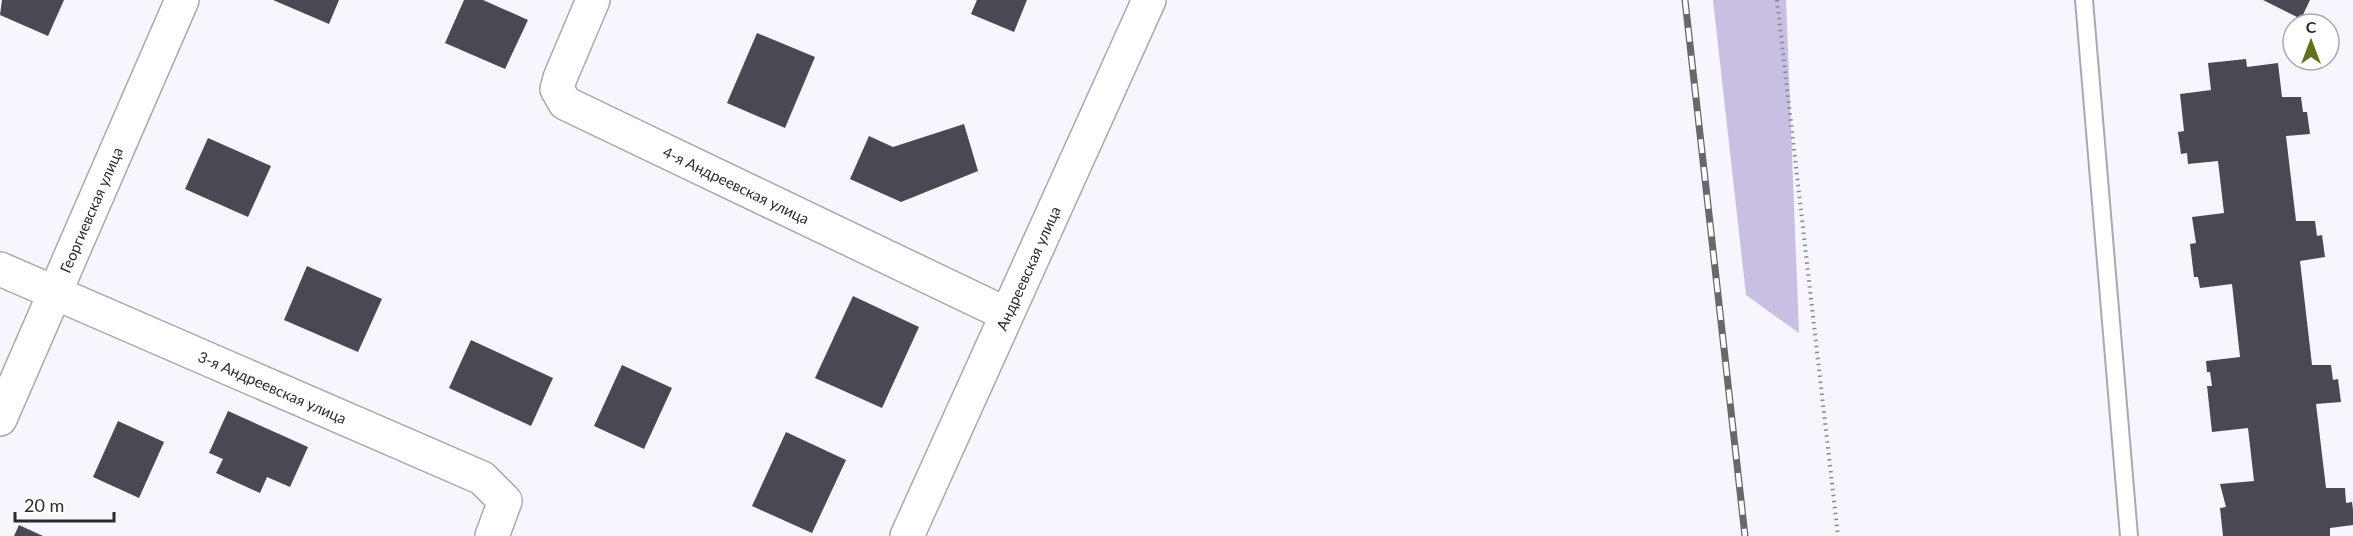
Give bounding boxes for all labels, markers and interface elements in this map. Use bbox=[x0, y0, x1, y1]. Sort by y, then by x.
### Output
north arrow bbox=[2281, 12, 2341, 72]
text: С bbox=[2306, 17, 2317, 36]
street label: 4-я Андреевская улица bbox=[660, 142, 812, 228]
street label: Георгиевская улица bbox=[56, 144, 126, 275]
street label: Андреевская улица bbox=[992, 203, 1064, 333]
street label: 3-я Андреевская улица bbox=[196, 347, 349, 427]
scale bar bbox=[15, 485, 114, 523]
text: 20 m bbox=[24, 494, 64, 516]

